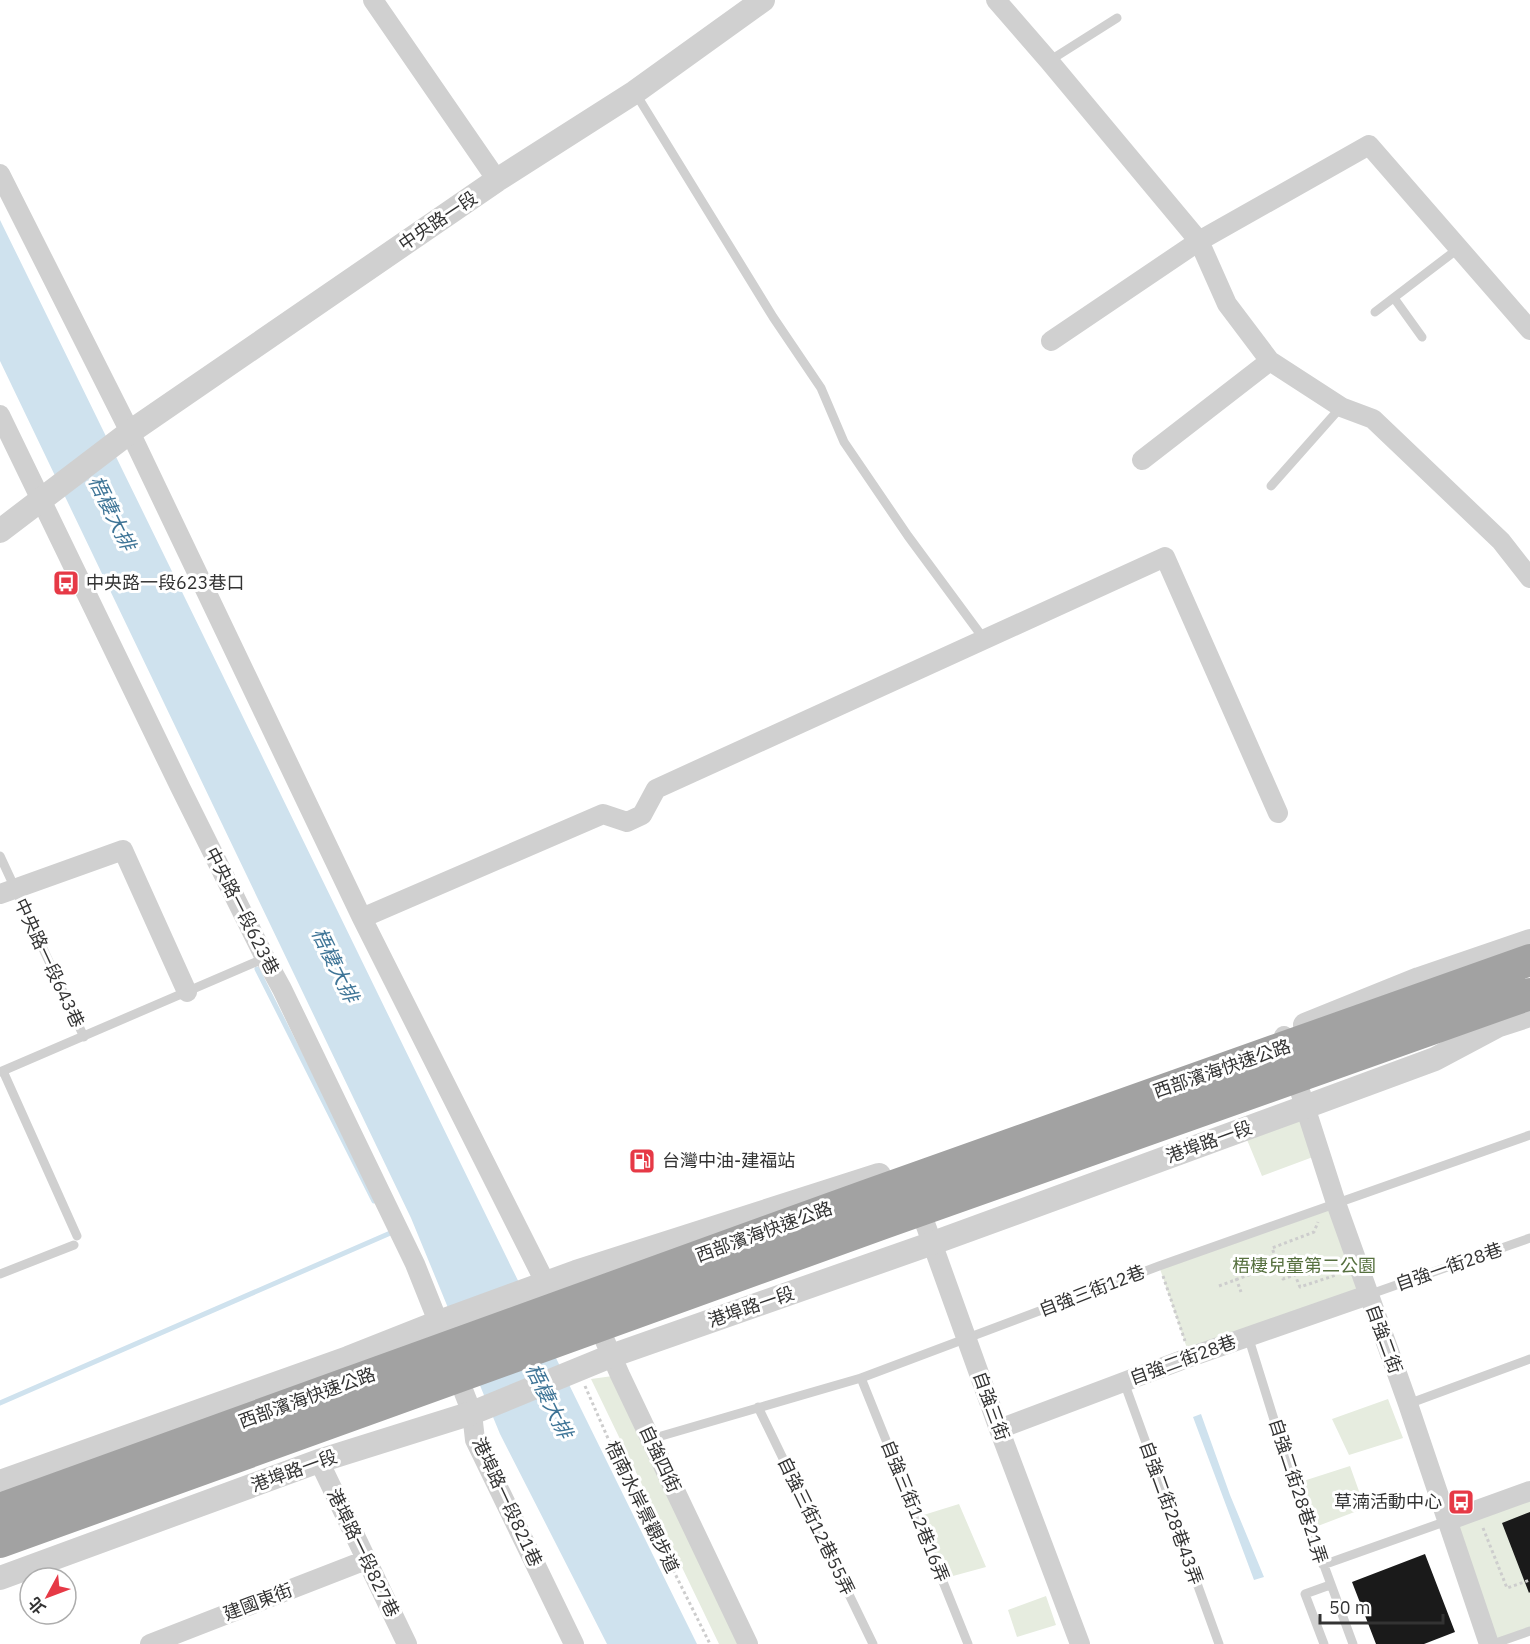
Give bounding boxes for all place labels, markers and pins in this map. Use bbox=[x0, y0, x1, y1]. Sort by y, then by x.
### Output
bus stop icon: 中央路一段623巷口 bbox=[51, 568, 81, 598]
place label: 中央路一段623巷口 bbox=[86, 571, 244, 594]
fuel station icon: 台灣中油-建福站 bbox=[627, 1146, 657, 1176]
place label: 台灣中油-建福站 bbox=[662, 1149, 795, 1172]
bus stop icon: 草湳活動中心 bbox=[1446, 1487, 1476, 1517]
place label: 草湳活動中心 bbox=[1334, 1490, 1442, 1513]

